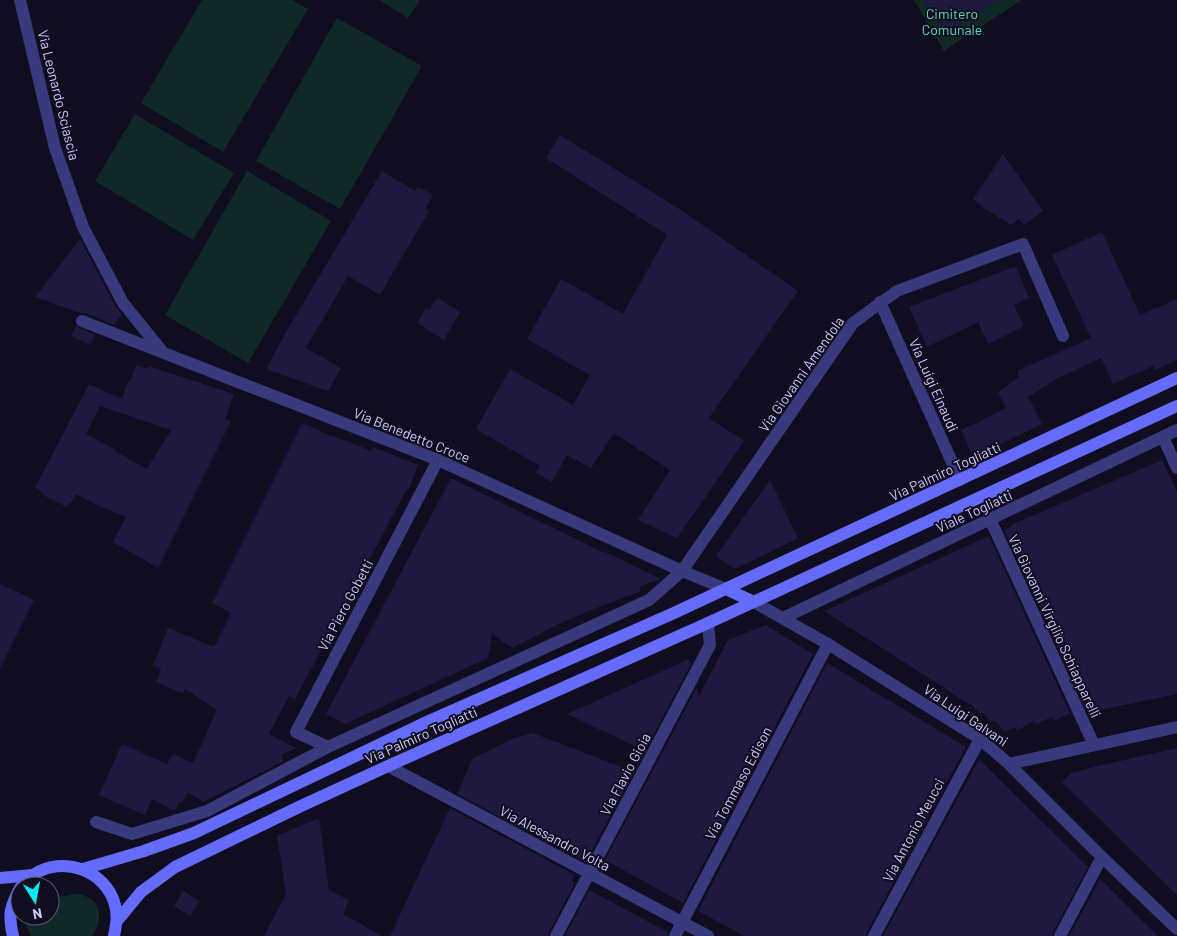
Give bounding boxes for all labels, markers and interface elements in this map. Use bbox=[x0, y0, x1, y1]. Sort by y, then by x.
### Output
park label: Cimitero Comunale bbox=[922, 5, 982, 38]
street label: Via Leonardo Sciascia bbox=[35, 28, 83, 162]
street label: Via Giovanni Amendola bbox=[755, 313, 847, 435]
street label: Via Luigi Einaudi bbox=[906, 336, 962, 434]
street label: Via Benedetto Croce bbox=[351, 404, 473, 466]
street label: Via Palmiro Togliatti bbox=[887, 438, 1003, 504]
street label: Viale Togliatti bbox=[933, 486, 1015, 536]
street label: Via Giovanni Virgilio Schiapparelli bbox=[1005, 532, 1105, 720]
street label: Via Piero Gobetti bbox=[314, 556, 376, 654]
street label: Via Luigi Galvani bbox=[921, 680, 1011, 750]
street label: Via Palmiro Togliatti bbox=[362, 703, 480, 767]
street label: Via Tommaso Edison bbox=[701, 724, 775, 842]
street label: Via Flavio Gioia bbox=[596, 730, 654, 818]
street label: Via Antonio Meucci bbox=[879, 775, 947, 885]
street label: Via Alessandro Volta bbox=[497, 802, 613, 874]
north arrow bbox=[10, 876, 60, 926]
text: N bbox=[31, 905, 44, 923]

